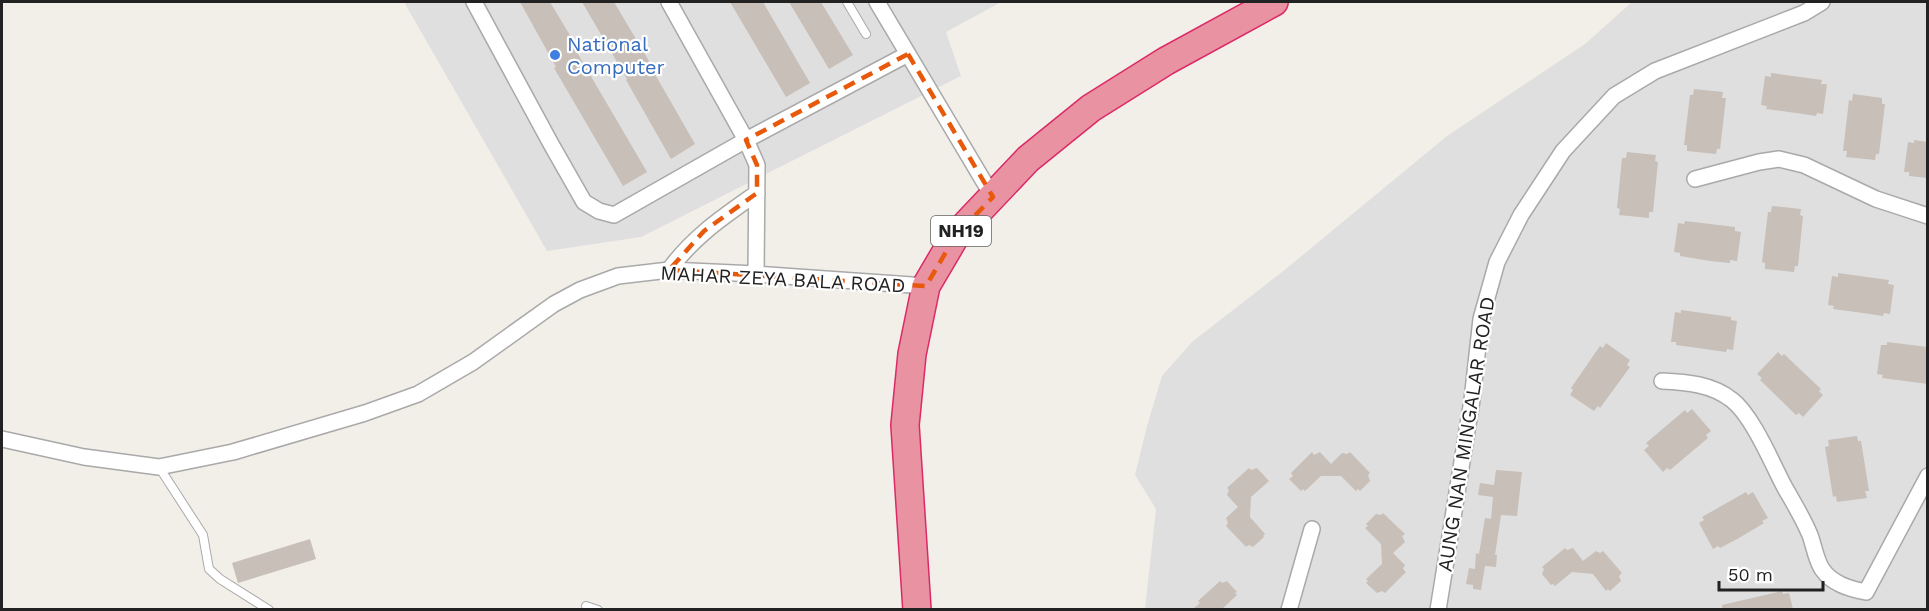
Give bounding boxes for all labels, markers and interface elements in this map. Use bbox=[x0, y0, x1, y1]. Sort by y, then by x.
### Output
place label: National Computer bbox=[567, 32, 665, 79]
marker: National Computer bbox=[548, 48, 562, 62]
road number: NH19 bbox=[931, 216, 991, 246]
street label: MAHAR ZEYA BALA ROAD bbox=[660, 261, 906, 297]
street label: AUNG NAN MINGALAR ROAD bbox=[1432, 295, 1500, 573]
scale bar bbox=[1719, 554, 1822, 592]
text: 50 m bbox=[1728, 564, 1773, 585]

